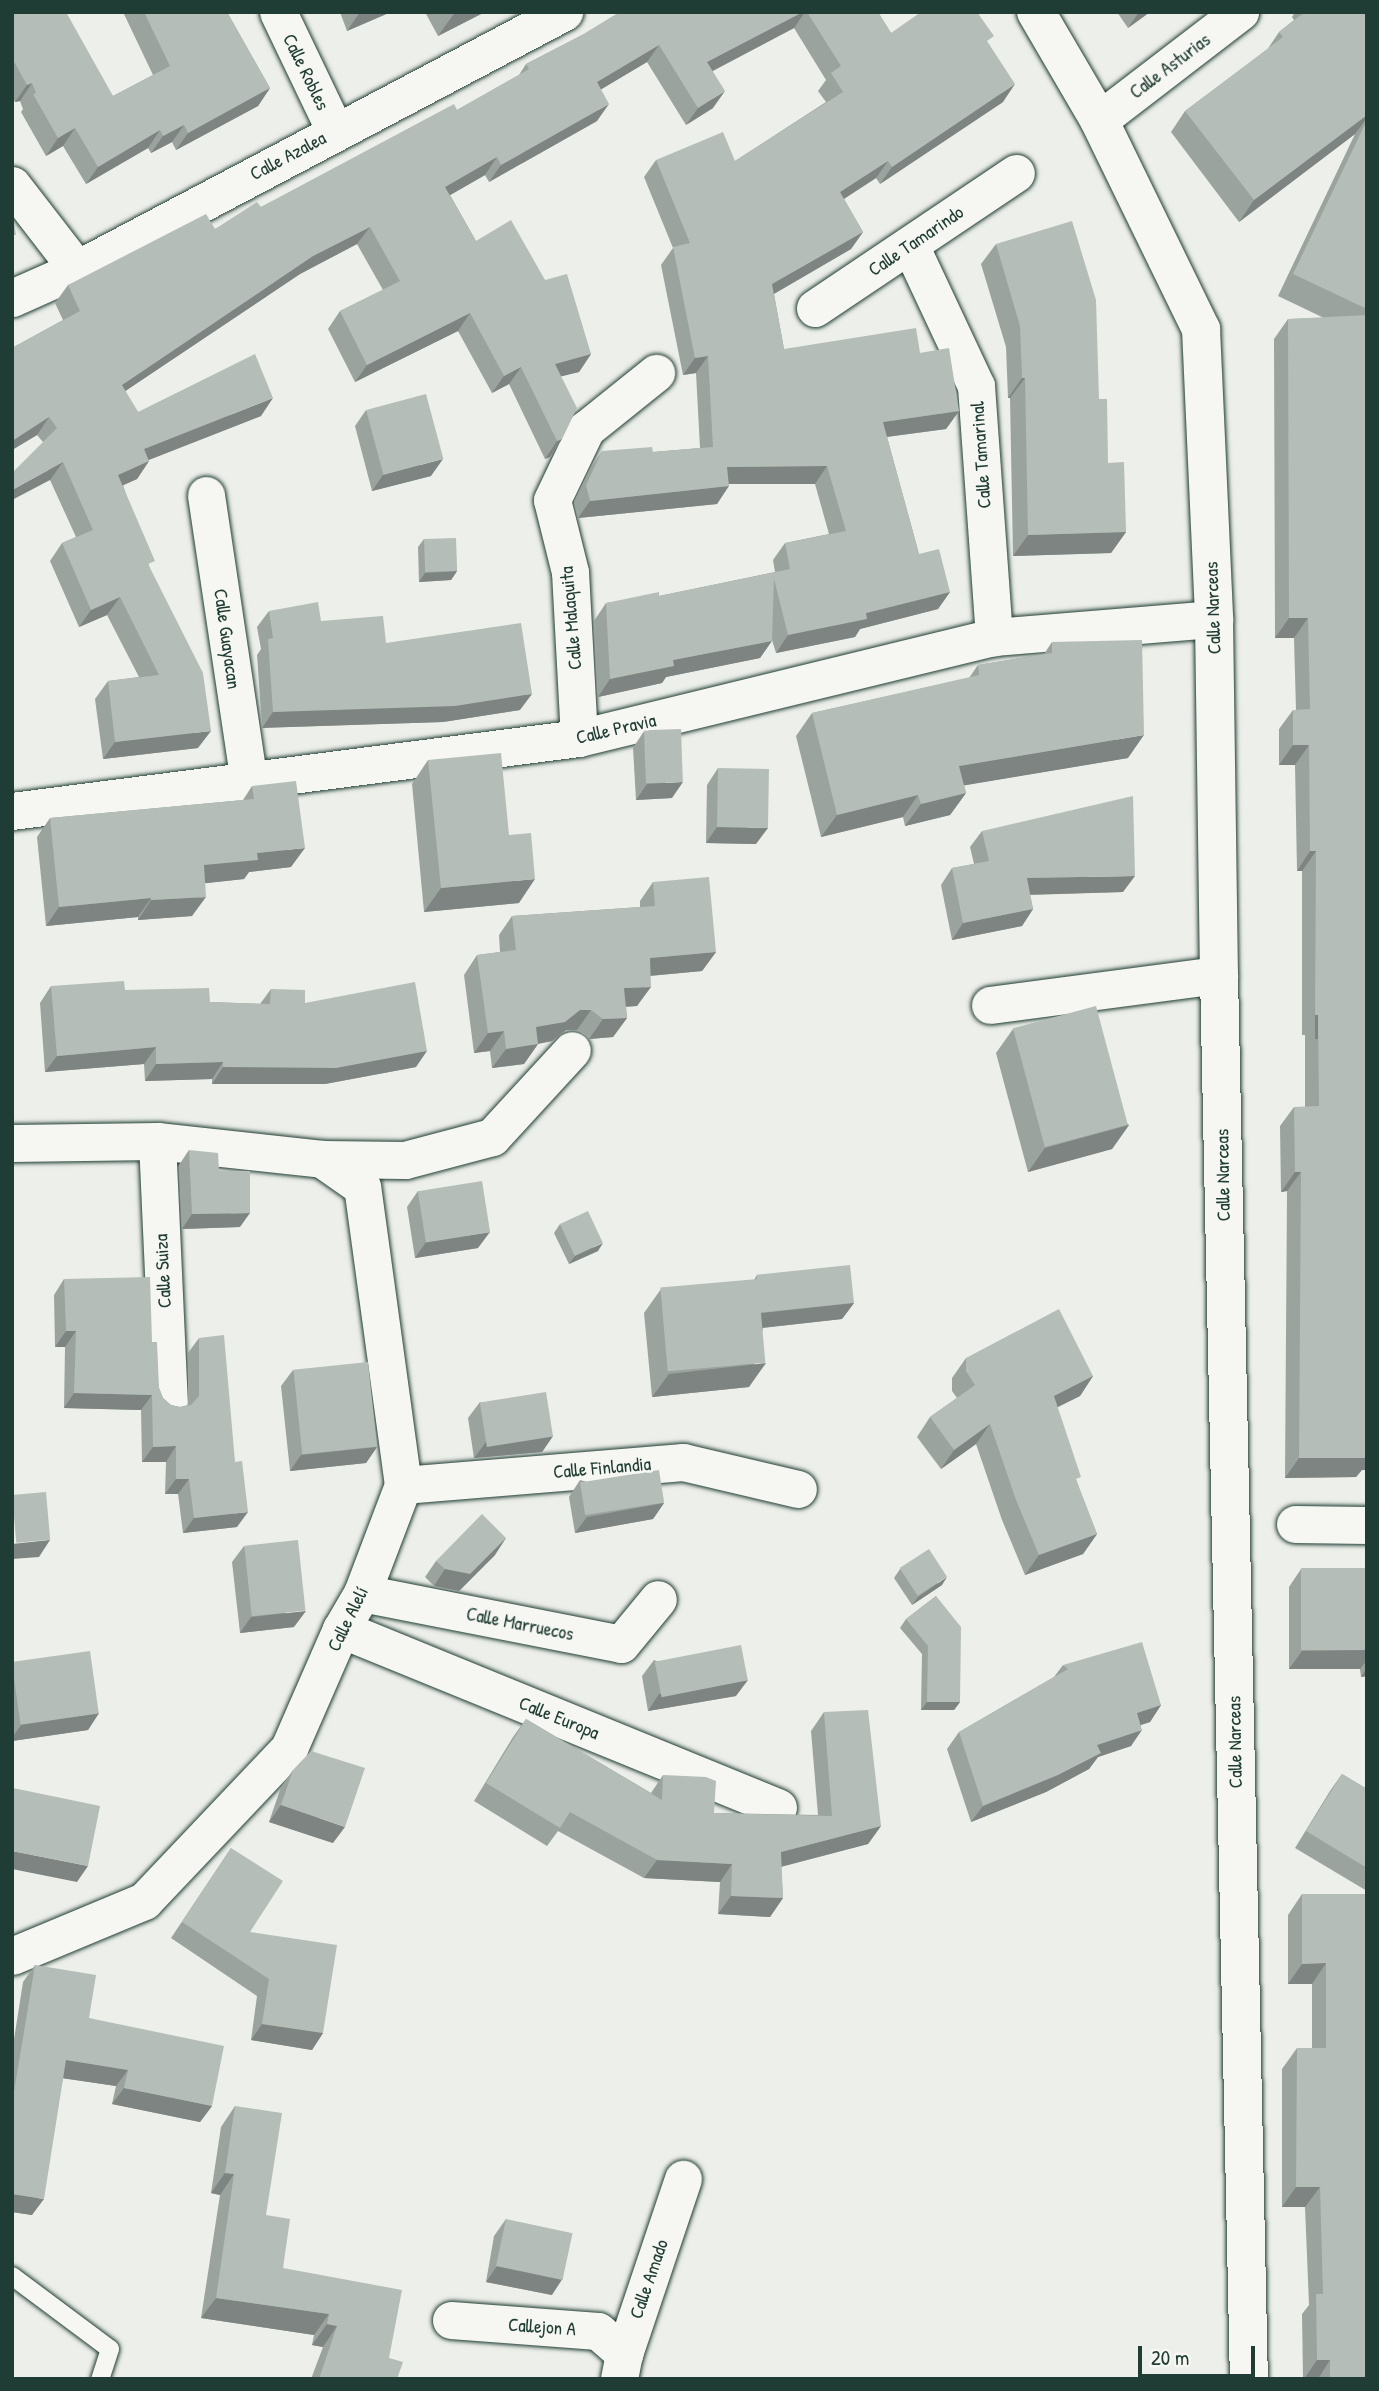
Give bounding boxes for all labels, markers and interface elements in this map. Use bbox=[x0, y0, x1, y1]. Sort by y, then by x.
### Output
street label: Calle Asturias bbox=[1125, 28, 1215, 104]
street label: Calle Robles bbox=[278, 30, 334, 114]
street label: Calle Azalea bbox=[246, 126, 330, 186]
street label: Calle Tamarindo bbox=[864, 201, 968, 281]
street label: Calle Tamarinal bbox=[966, 401, 996, 509]
street label: Calle Narceas bbox=[1200, 561, 1226, 655]
street label: Calle Malaquita bbox=[555, 565, 587, 671]
street label: Calle Guayacan bbox=[209, 587, 245, 691]
street label: Calle Pravia bbox=[574, 709, 658, 749]
street label: Calle Narceas bbox=[1211, 1129, 1235, 1221]
street label: Calle Suiza bbox=[150, 1233, 176, 1309]
street label: Calle Finlandia bbox=[552, 1452, 652, 1484]
street label: Calle Alelí bbox=[323, 1583, 373, 1655]
street label: Calle Marruecos bbox=[464, 1602, 576, 1646]
street label: Calle Europa bbox=[516, 1692, 602, 1744]
street label: Calle Narceas bbox=[1223, 1696, 1247, 1788]
street label: Calle Amado bbox=[625, 2236, 673, 2322]
street label: Callejon A bbox=[507, 2313, 577, 2341]
scale bar bbox=[1141, 2332, 1258, 2376]
text: 20 m bbox=[1151, 2343, 1189, 2372]

